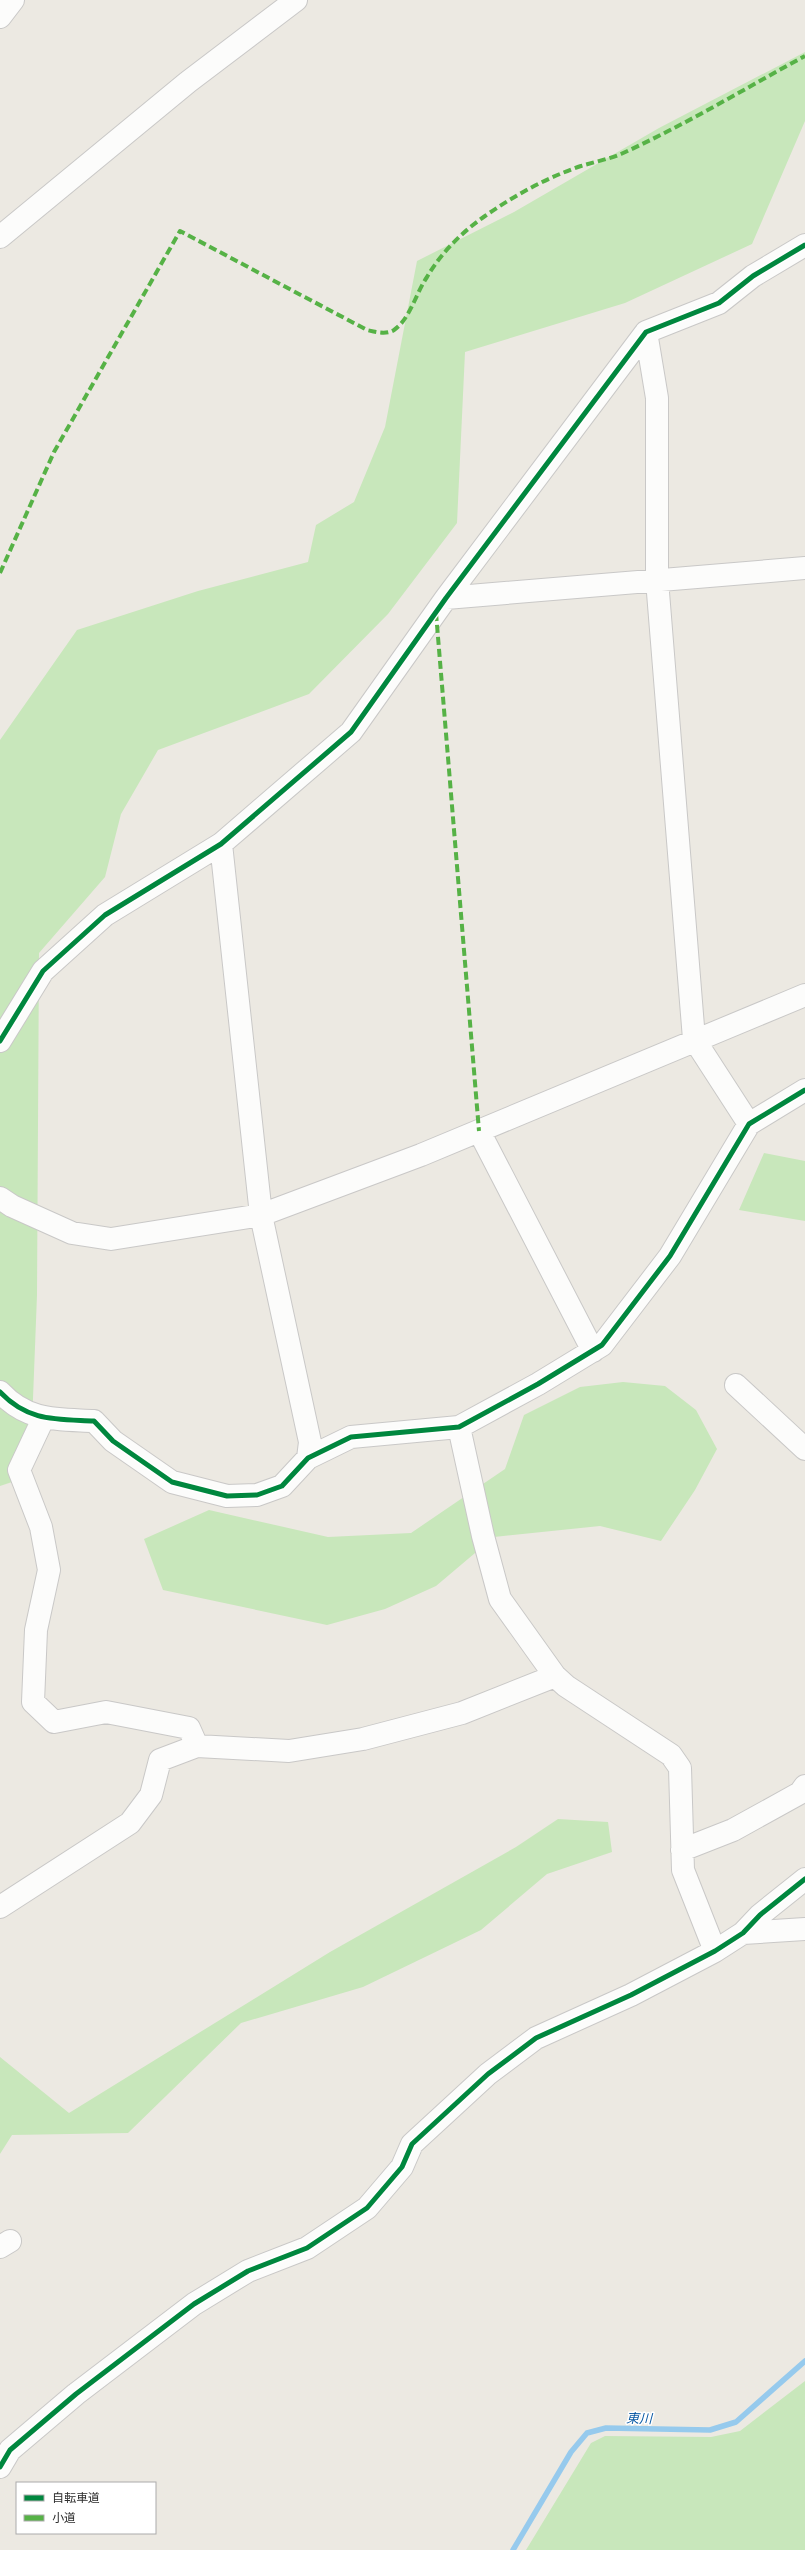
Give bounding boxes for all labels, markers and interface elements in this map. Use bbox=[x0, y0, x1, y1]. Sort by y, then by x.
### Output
water label: 東川 bbox=[626, 2410, 654, 2427]
legend bbox=[16, 2482, 156, 2534]
text: 自転車道 bbox=[52, 2490, 100, 2505]
text: 小道 bbox=[52, 2510, 76, 2525]

